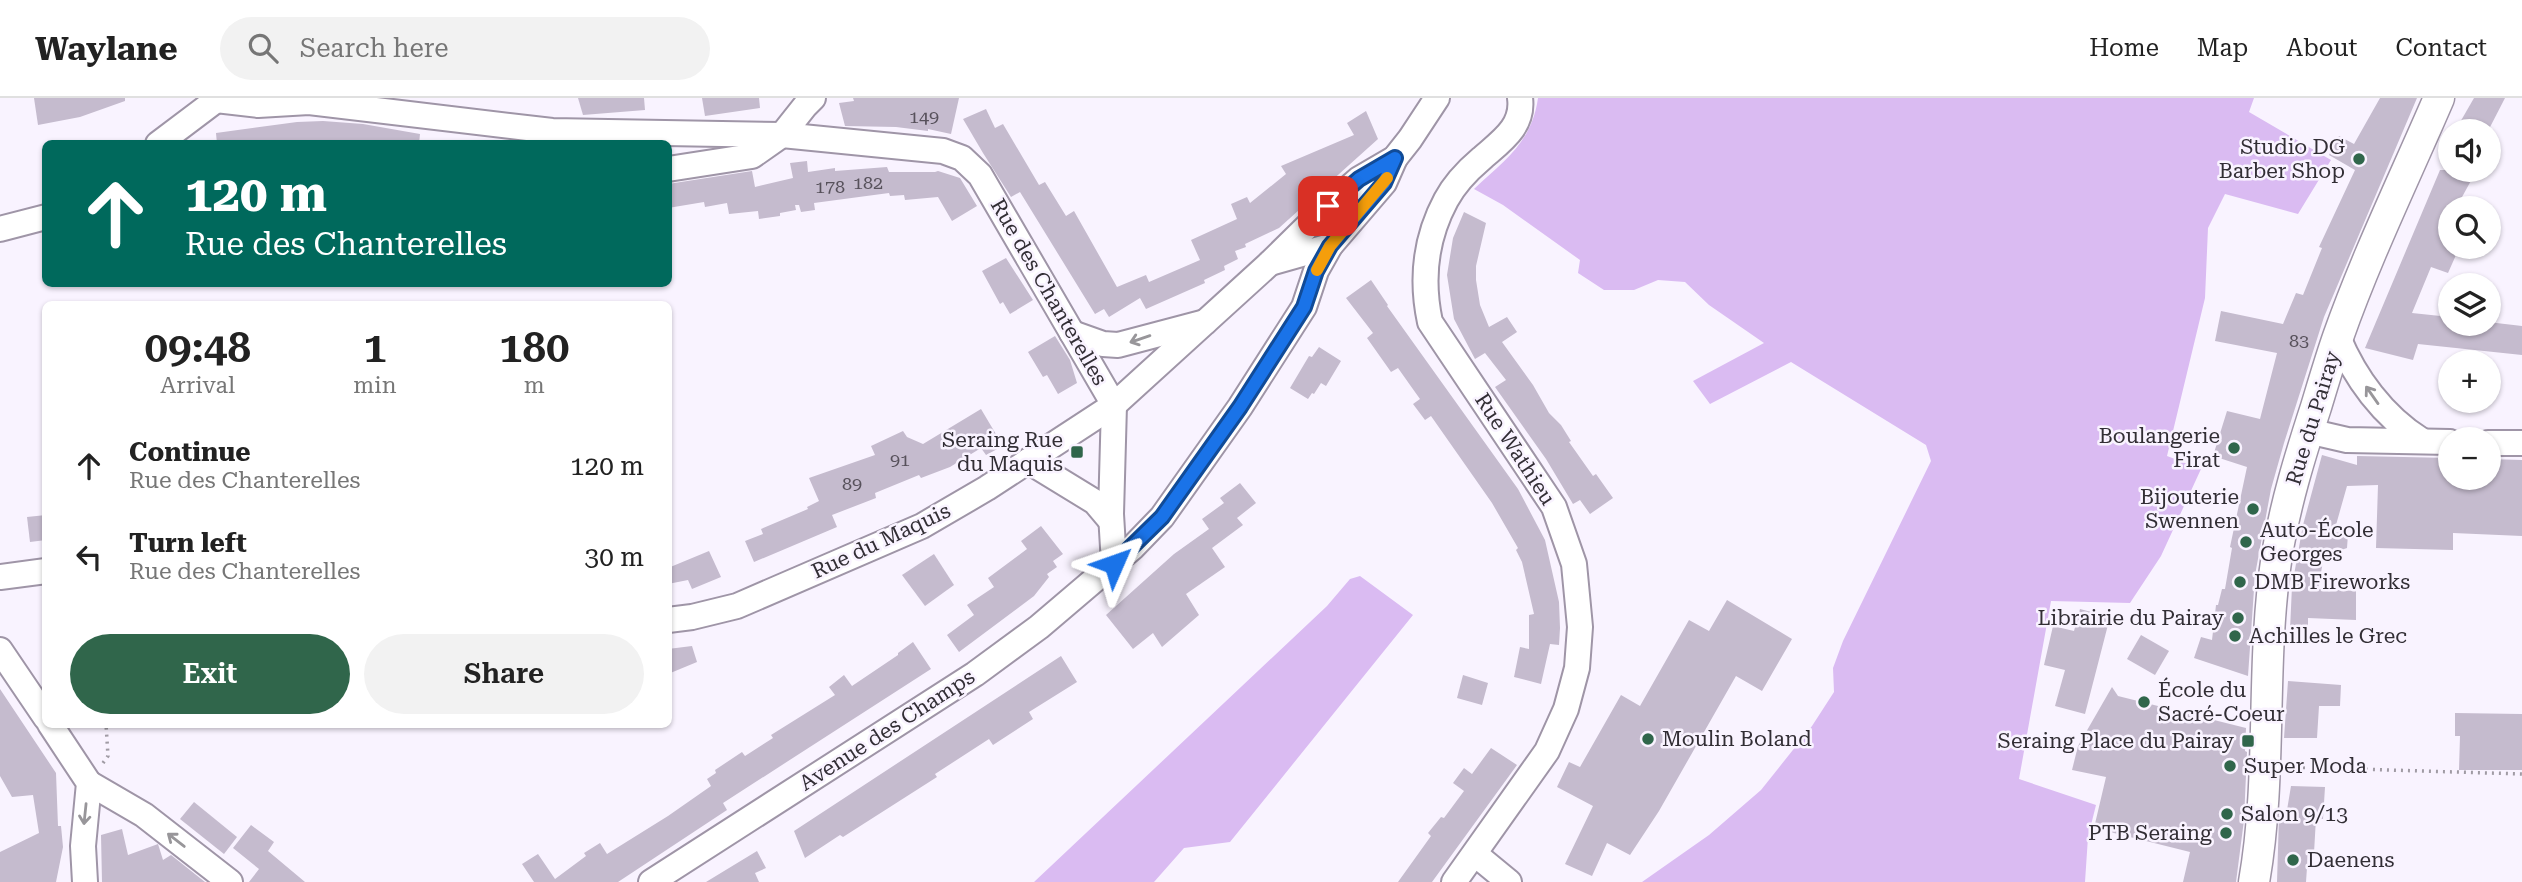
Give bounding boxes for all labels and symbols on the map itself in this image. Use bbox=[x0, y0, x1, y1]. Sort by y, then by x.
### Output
house number: 149 bbox=[909, 106, 939, 127]
place label: Studio DG Barber Shop bbox=[2219, 135, 2345, 183]
marker: Studio DG Barber Shop bbox=[2351, 151, 2367, 167]
house number: 182 bbox=[853, 172, 883, 193]
house number: 178 bbox=[815, 176, 845, 197]
pin bbox=[1298, 176, 1358, 236]
street label: Rue des Chanterelles bbox=[986, 194, 1112, 390]
house number: 83 bbox=[2289, 330, 2309, 351]
one-way arrow bbox=[1129, 333, 1151, 346]
street label: Rue du Pairay bbox=[2281, 348, 2345, 488]
one-way arrow bbox=[2365, 386, 2379, 405]
street label: Rue Wathieu bbox=[1470, 389, 1560, 509]
place label: Boulangerie Firat bbox=[2099, 424, 2220, 472]
place label: Seraing Rue du Maquis bbox=[942, 428, 1063, 476]
marker: Boulangerie Firat bbox=[2226, 440, 2242, 456]
marker: Seraing Rue du Maquis bbox=[1069, 444, 1085, 460]
house number: 91 bbox=[890, 449, 910, 470]
house number: 89 bbox=[842, 473, 862, 494]
place label: Bijouterie Swennen bbox=[2140, 485, 2239, 533]
street label: Rue du Maquis bbox=[808, 498, 954, 584]
marker: Bijouterie Swennen bbox=[2245, 501, 2261, 517]
place label: Auto-École Georges bbox=[2260, 517, 2374, 566]
position arrow bbox=[1077, 527, 1151, 601]
marker: Auto-École Georges bbox=[2238, 534, 2254, 550]
place label: DMB Fireworks bbox=[2254, 570, 2410, 594]
marker: DMB Fireworks bbox=[2232, 574, 2248, 590]
place label: Librairie du Pairay bbox=[2037, 606, 2225, 630]
marker: Librairie du Pairay bbox=[2230, 610, 2246, 626]
place label: Achilles le Grec bbox=[2249, 624, 2407, 648]
marker: Achilles le Grec bbox=[2227, 628, 2243, 644]
street label: Avenue des Champs bbox=[795, 664, 979, 796]
place label: École du Sacré-Coeur bbox=[2158, 677, 2285, 726]
marker: École du Sacré-Coeur bbox=[2136, 694, 2152, 710]
place label: Moulin Boland bbox=[1662, 727, 1812, 751]
place label: Seraing Place du Pairay bbox=[1998, 729, 2235, 753]
marker: Moulin Boland bbox=[1640, 731, 1656, 747]
marker: Seraing Place du Pairay bbox=[2240, 733, 2256, 749]
place label: Super Moda bbox=[2244, 754, 2368, 778]
marker: Super Moda bbox=[2222, 758, 2238, 774]
one-way arrow bbox=[78, 802, 91, 825]
place label: Salon 9/13 bbox=[2241, 802, 2348, 826]
marker: Salon 9/13 bbox=[2219, 806, 2235, 822]
place label: PTB Seraing bbox=[2088, 821, 2212, 845]
marker: PTB Seraing bbox=[2218, 825, 2234, 841]
one-way arrow bbox=[168, 833, 186, 848]
place label: Daenens bbox=[2307, 848, 2395, 872]
marker: Daenens bbox=[2285, 852, 2301, 868]

